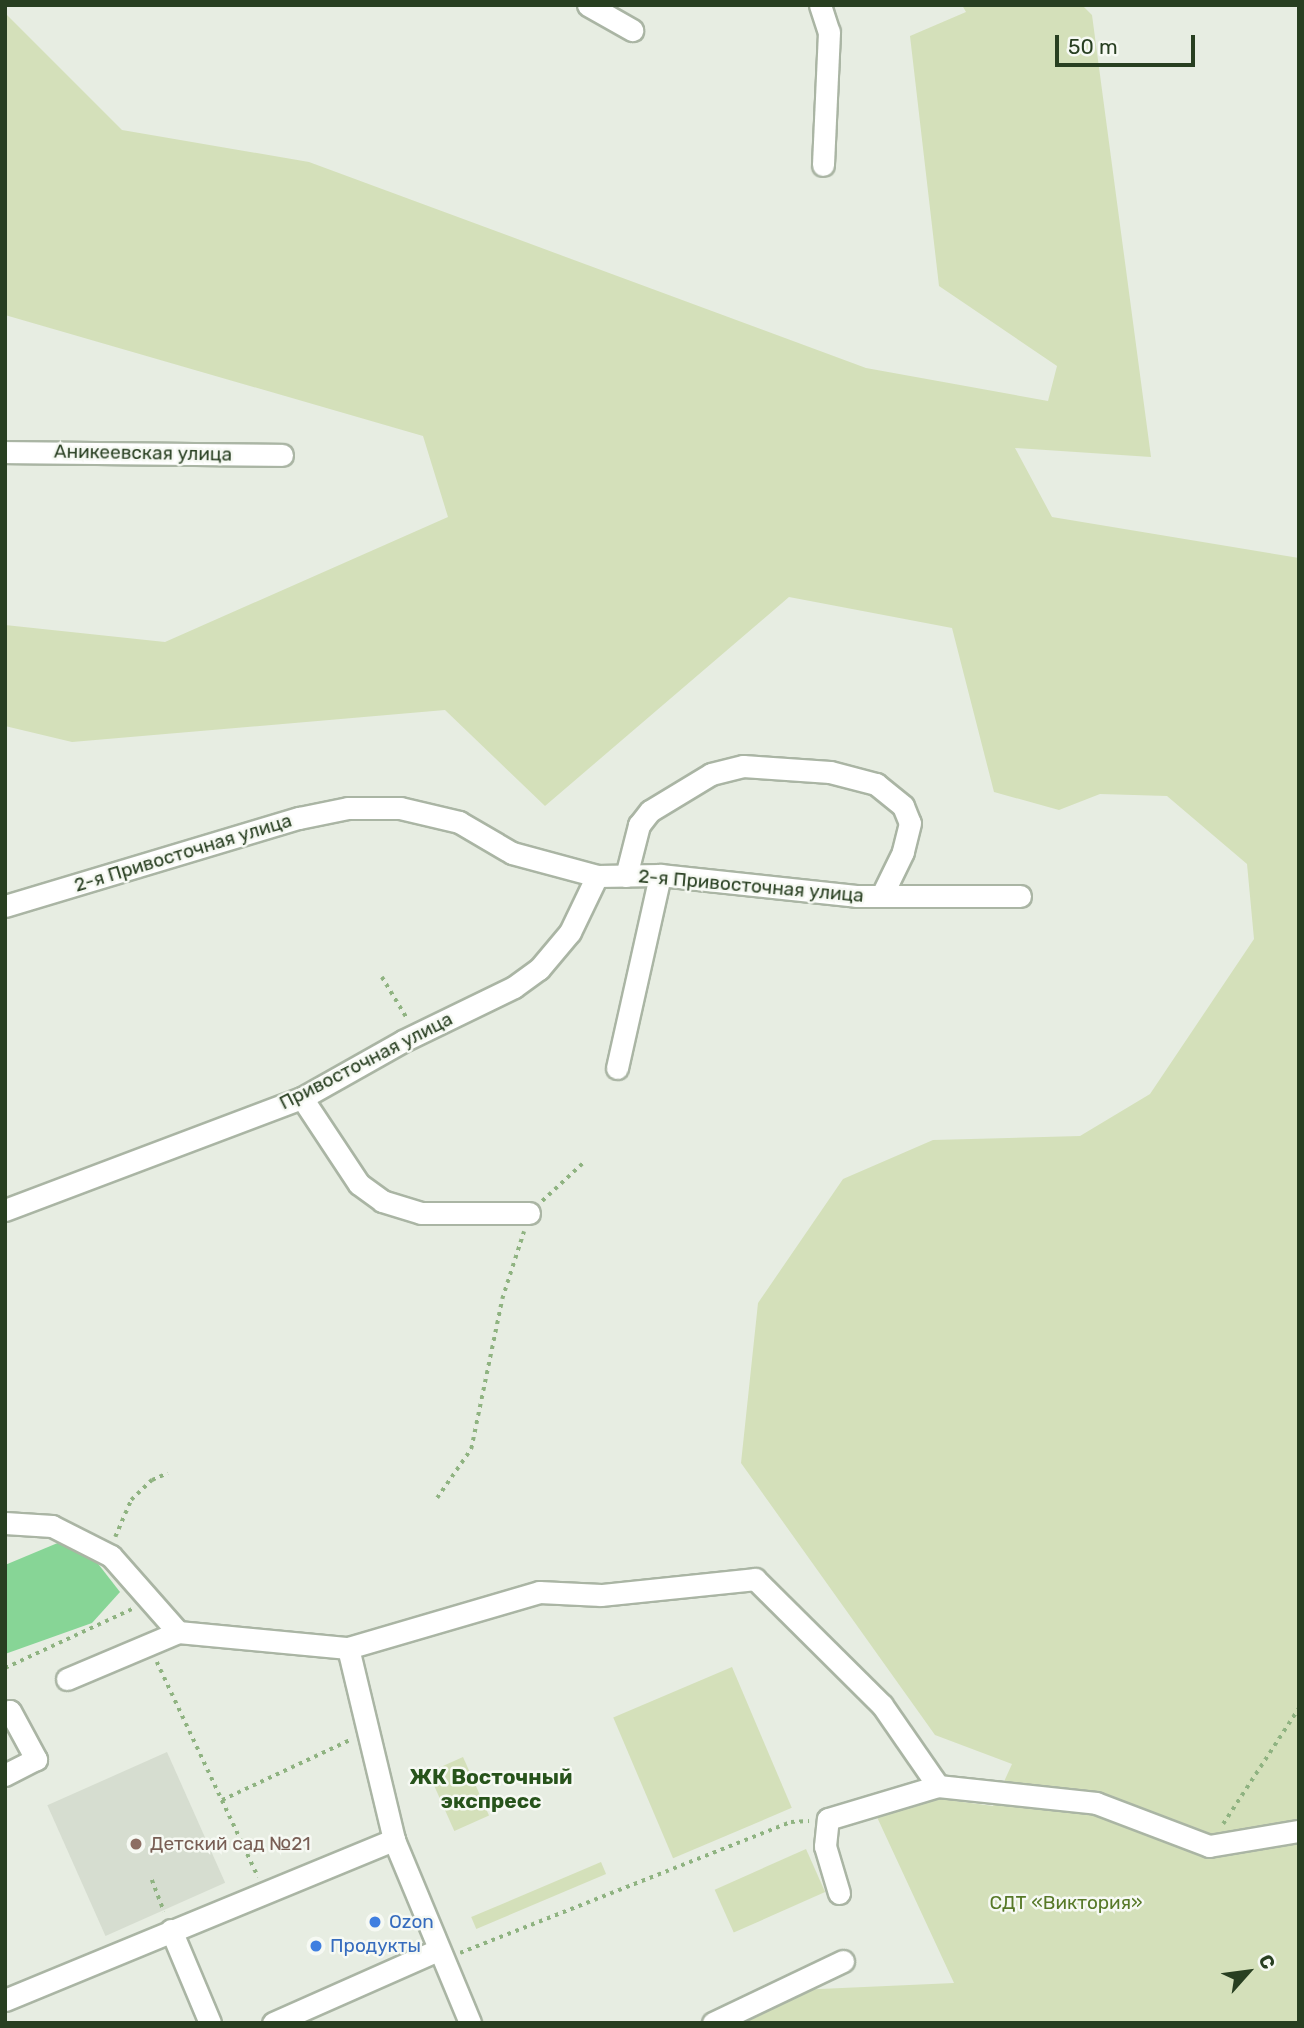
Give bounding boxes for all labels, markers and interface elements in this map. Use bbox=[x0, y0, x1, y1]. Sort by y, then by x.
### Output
scale bar bbox=[1059, 21, 1199, 65]
text: 50 m bbox=[1068, 34, 1118, 59]
street label: Аникеевская улица bbox=[54, 440, 232, 466]
street label: 2-я Привосточная улица bbox=[71, 809, 295, 897]
street label: 2-я Привосточная улица bbox=[637, 865, 865, 907]
street label: Привосточная улица bbox=[276, 1007, 456, 1115]
district label: ЖК Восточный экспресс bbox=[410, 1764, 572, 1814]
place label: Детский сад №21 bbox=[150, 1833, 311, 1855]
marker: Детский сад №21 bbox=[128, 1836, 144, 1852]
park label: СДТ «Виктория» bbox=[989, 1892, 1143, 1914]
place label: Ozon bbox=[389, 1911, 434, 1933]
marker: Ozon bbox=[367, 1914, 383, 1930]
place label: Продукты bbox=[330, 1935, 421, 1957]
north arrow bbox=[1213, 1937, 1283, 2007]
marker: Продукты bbox=[308, 1938, 324, 1954]
text: С bbox=[1254, 1951, 1280, 1973]

